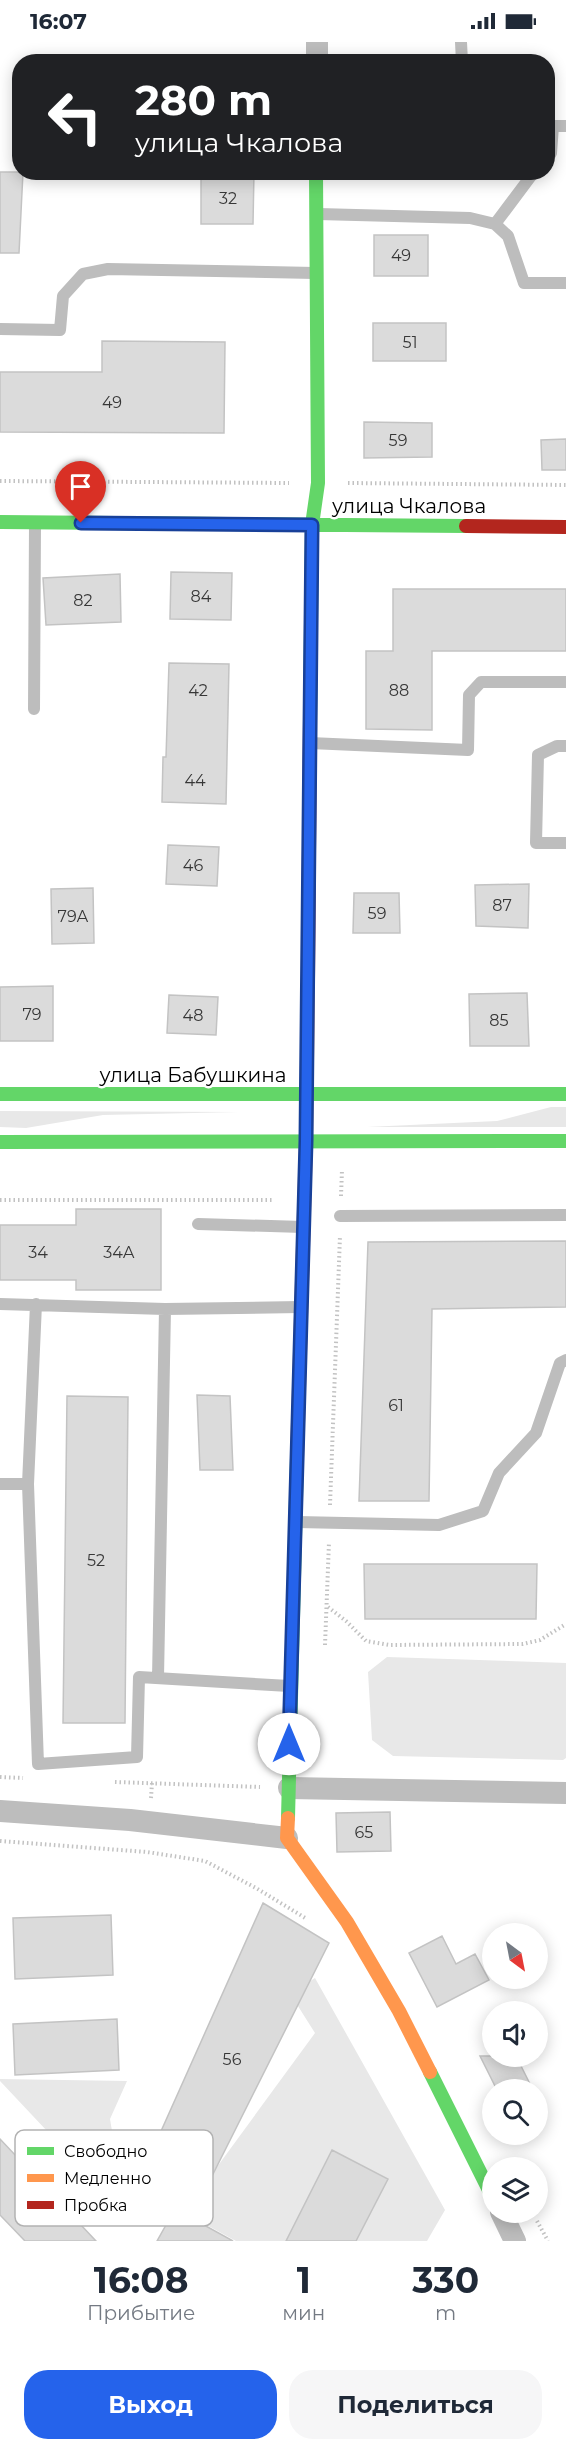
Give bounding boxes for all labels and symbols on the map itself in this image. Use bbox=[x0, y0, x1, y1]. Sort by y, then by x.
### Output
house number: 32 bbox=[219, 189, 237, 208]
house number: 49 bbox=[391, 246, 411, 265]
house number: 51 bbox=[403, 333, 417, 352]
house number: 49 bbox=[102, 393, 122, 412]
house number: 59 bbox=[389, 431, 407, 450]
pin bbox=[55, 461, 106, 523]
street label: улица Чкалова bbox=[331, 494, 486, 518]
house number: 84 bbox=[191, 587, 212, 606]
house number: 82 bbox=[73, 591, 93, 610]
house number: 42 bbox=[188, 681, 208, 700]
house number: 88 bbox=[389, 681, 409, 700]
house number: 44 bbox=[184, 771, 206, 790]
house number: 46 bbox=[183, 856, 203, 875]
house number: 87 bbox=[492, 896, 512, 915]
house number: 59 bbox=[368, 904, 386, 923]
house number: 79А bbox=[58, 907, 89, 926]
house number: 79 bbox=[22, 1005, 42, 1024]
house number: 48 bbox=[183, 1006, 203, 1025]
house number: 85 bbox=[489, 1011, 509, 1030]
street label: улица Бабушкина bbox=[99, 1063, 287, 1087]
house number: 34 bbox=[28, 1243, 48, 1262]
house number: 34А bbox=[103, 1243, 135, 1262]
house number: 61 bbox=[388, 1396, 404, 1415]
house number: 52 bbox=[87, 1551, 105, 1570]
position arrow bbox=[257, 1712, 321, 1776]
house number: 65 bbox=[355, 1823, 373, 1842]
north arrow bbox=[482, 1923, 548, 1989]
house number: 56 bbox=[223, 2050, 242, 2069]
legend bbox=[15, 2130, 213, 2226]
text: Свободно bbox=[64, 2142, 147, 2161]
text: Медленно bbox=[64, 2169, 151, 2188]
text: Пробка bbox=[64, 2196, 127, 2215]

